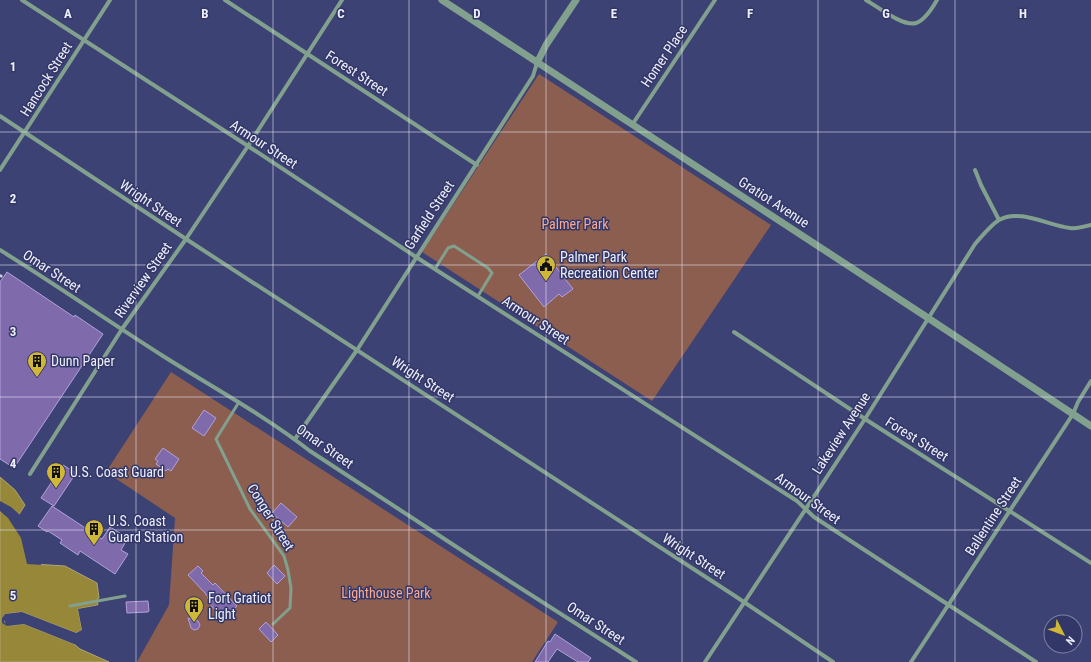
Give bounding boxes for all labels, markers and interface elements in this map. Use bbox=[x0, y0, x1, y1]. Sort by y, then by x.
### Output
text: A bbox=[64, 6, 72, 21]
text: B bbox=[201, 6, 209, 21]
text: C bbox=[337, 6, 345, 21]
text: D bbox=[473, 6, 481, 21]
text: E bbox=[611, 6, 618, 21]
text: F bbox=[747, 6, 753, 21]
text: G bbox=[882, 6, 890, 21]
text: H bbox=[1019, 6, 1027, 21]
street label: Homer Place bbox=[638, 22, 691, 90]
street label: Hancock Street bbox=[17, 39, 75, 119]
street label: Forest Street bbox=[323, 47, 391, 99]
text: 1 bbox=[10, 59, 16, 74]
street label: Armour Street bbox=[227, 116, 301, 172]
street label: Gratiot Avenue bbox=[736, 173, 813, 231]
street label: Wright Street bbox=[117, 176, 185, 230]
street label: Garfield Street bbox=[401, 178, 457, 252]
text: 2 bbox=[10, 191, 17, 206]
park label: Palmer Park bbox=[541, 216, 609, 232]
street label: Riverview Street bbox=[111, 239, 175, 321]
street label: Omar Street bbox=[20, 246, 84, 296]
place label: Palmer Park Recreation Center bbox=[560, 249, 659, 281]
public building icon: Palmer Park Recreation Center bbox=[535, 254, 557, 282]
street label: Armour Street bbox=[499, 292, 573, 348]
text: 3 bbox=[10, 324, 16, 339]
building icon: Dunn Paper bbox=[26, 350, 48, 378]
place label: Dunn Paper bbox=[51, 353, 115, 369]
street label: Wright Street bbox=[389, 353, 457, 405]
street label: Lakeview Avenue bbox=[809, 389, 874, 477]
street label: Forest Street bbox=[883, 413, 951, 465]
street label: Omar Street bbox=[293, 421, 357, 471]
text: 4 bbox=[10, 456, 17, 471]
building icon: U.S. Coast Guard bbox=[45, 461, 67, 489]
place label: U.S. Coast Guard bbox=[70, 464, 164, 480]
street label: Armour Street bbox=[772, 469, 844, 527]
street label: Ballentine Street bbox=[962, 474, 1024, 558]
street label: Conger Street bbox=[244, 481, 298, 553]
place label: U.S. Coast Guard Station bbox=[108, 513, 183, 545]
building icon: U.S. Coast Guard Station bbox=[83, 518, 105, 546]
street label: Wright Street bbox=[660, 530, 728, 582]
park label: Lighthouse Park bbox=[341, 585, 431, 601]
text: 5 bbox=[10, 588, 17, 603]
place label: Fort Gratiot Light bbox=[208, 590, 271, 622]
building icon: Fort Gratiot Light bbox=[183, 595, 205, 623]
street label: Omar Street bbox=[564, 598, 628, 648]
north arrow bbox=[1043, 614, 1083, 654]
text: N bbox=[1063, 633, 1077, 647]

